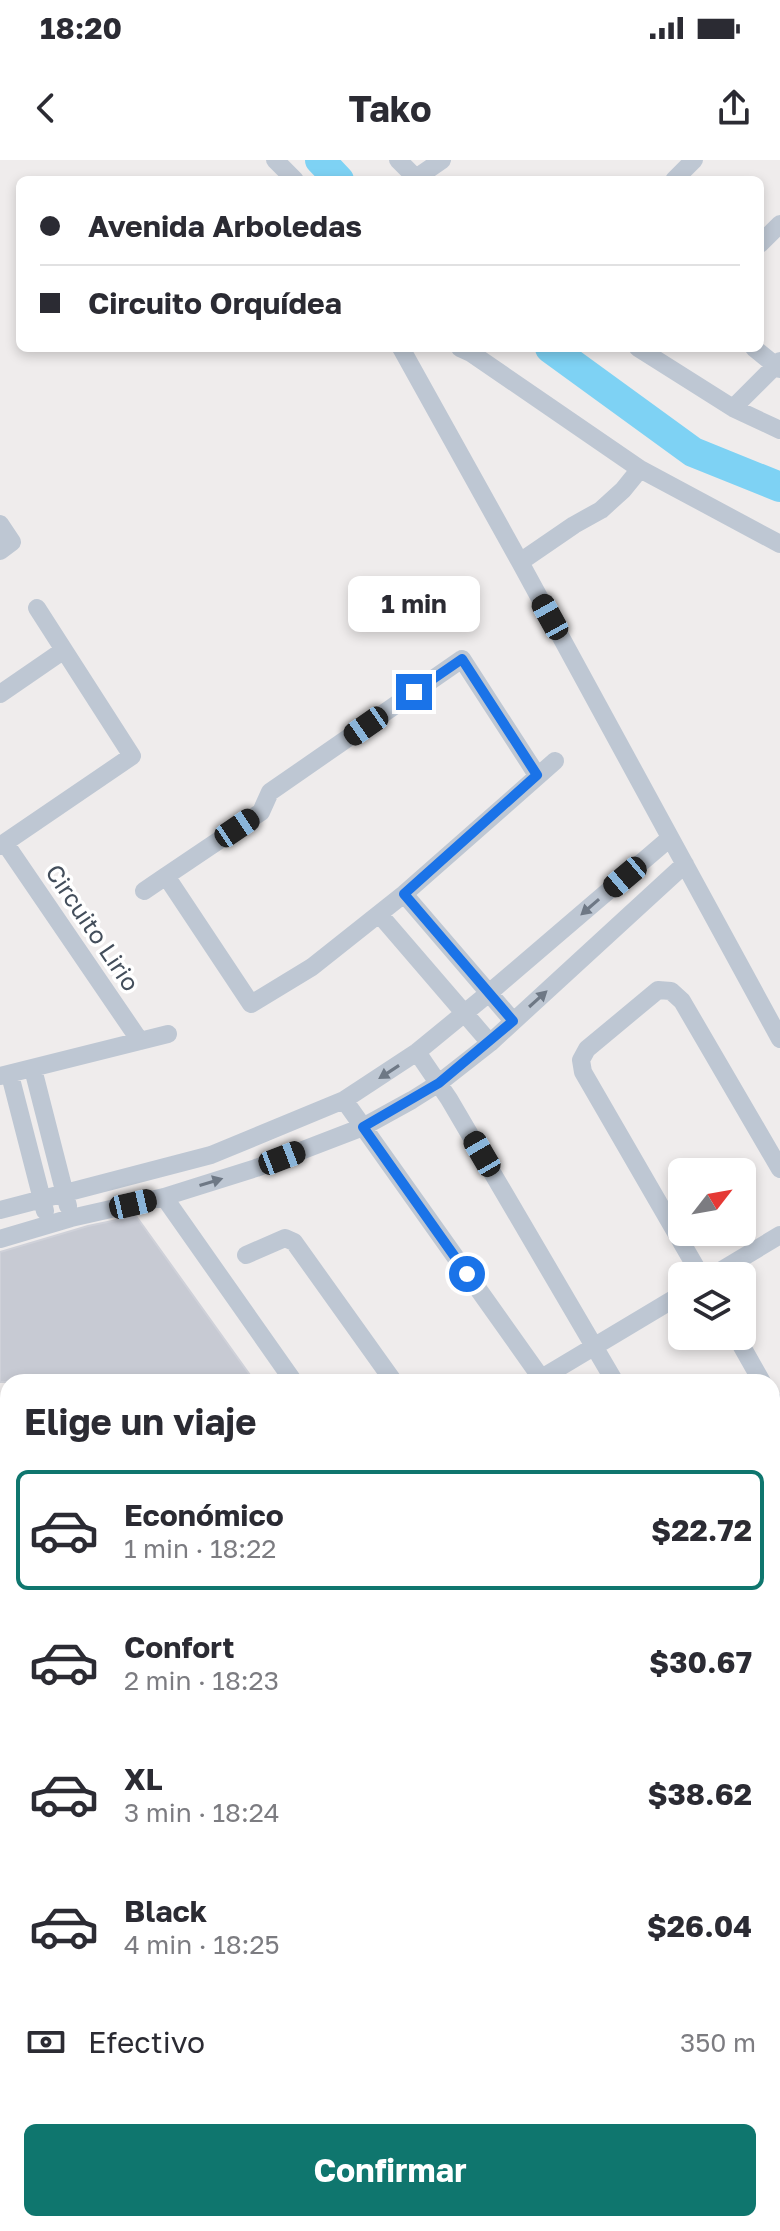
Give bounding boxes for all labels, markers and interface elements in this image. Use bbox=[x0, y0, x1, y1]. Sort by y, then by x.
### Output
text: 18:20 bbox=[40, 10, 122, 46]
icon: back bbox=[24, 86, 68, 130]
icon: share bbox=[712, 86, 756, 130]
text: Tako bbox=[348, 87, 432, 130]
text: Avenida Arboledas bbox=[88, 208, 362, 244]
text: Circuito Orquídea bbox=[88, 285, 342, 321]
callout: 1 min bbox=[348, 576, 480, 632]
text: 1 min bbox=[381, 588, 447, 619]
car bbox=[528, 590, 572, 644]
route end bbox=[396, 674, 432, 710]
car bbox=[339, 702, 393, 750]
car bbox=[210, 805, 264, 851]
car bbox=[599, 852, 651, 902]
street label: Circuito Lirio bbox=[40, 858, 146, 996]
one-way arrow bbox=[580, 898, 600, 915]
one-way arrow bbox=[528, 990, 547, 1008]
one-way arrow bbox=[378, 1064, 400, 1079]
car bbox=[460, 1127, 504, 1181]
car bbox=[255, 1138, 309, 1178]
north arrow bbox=[668, 1158, 756, 1246]
map controls bbox=[668, 1158, 756, 1350]
one-way arrow bbox=[199, 1176, 223, 1188]
car bbox=[107, 1187, 159, 1221]
route start bbox=[449, 1256, 485, 1292]
button: layers bbox=[668, 1262, 756, 1350]
text: Elige un viaje bbox=[24, 1400, 256, 1443]
icon: car bbox=[28, 1494, 100, 1566]
text: Económico bbox=[124, 1497, 284, 1533]
text: $22.72 bbox=[651, 1512, 752, 1548]
text: 1 min · 18:22 bbox=[124, 1533, 276, 1564]
icon: car bbox=[28, 1626, 100, 1698]
text: Confort bbox=[124, 1629, 235, 1665]
text: $30.67 bbox=[649, 1644, 752, 1680]
text: 2 min · 18:23 bbox=[124, 1665, 279, 1696]
icon: car bbox=[28, 1758, 100, 1830]
text: XL bbox=[124, 1761, 163, 1797]
text: $38.62 bbox=[647, 1776, 752, 1812]
text: 3 min · 18:24 bbox=[124, 1797, 280, 1828]
icon: car bbox=[28, 1890, 100, 1962]
text: Black bbox=[124, 1893, 207, 1929]
text: $26.04 bbox=[647, 1908, 752, 1944]
text: 4 min · 18:25 bbox=[124, 1929, 280, 1960]
icon: cash bbox=[24, 2020, 68, 2064]
text: Efectivo bbox=[88, 2024, 205, 2060]
text: 350 m bbox=[680, 2027, 756, 2058]
button: Confirmar bbox=[24, 2124, 756, 2216]

